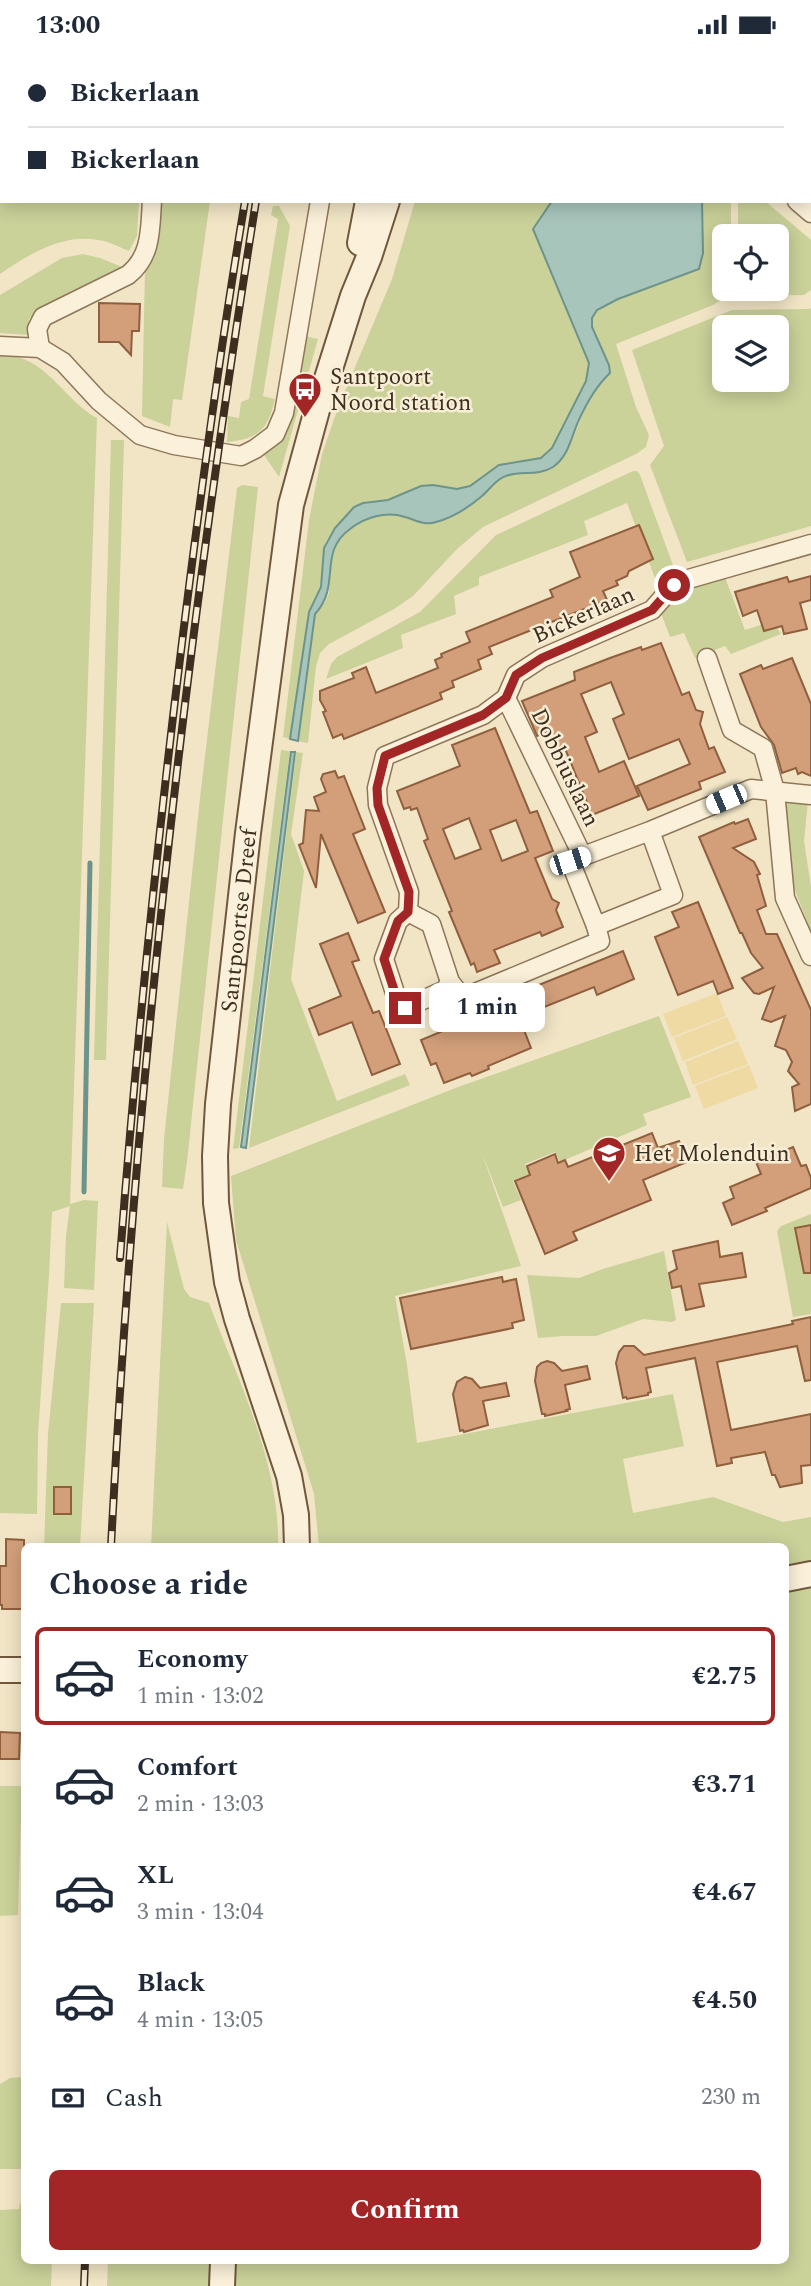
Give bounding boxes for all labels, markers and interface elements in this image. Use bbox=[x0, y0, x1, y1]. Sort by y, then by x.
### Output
text: 13:00 bbox=[35, 5, 100, 45]
text: Bickerlaan bbox=[70, 73, 200, 113]
text: Bickerlaan bbox=[70, 140, 200, 180]
map controls bbox=[712, 224, 789, 392]
button: locate bbox=[712, 224, 789, 301]
button: layers bbox=[712, 315, 789, 392]
place label: Santpoort Noord station bbox=[330, 360, 471, 421]
bus stop icon: Santpoort Noord station bbox=[286, 370, 324, 419]
route start bbox=[658, 569, 690, 601]
street label: Bickerlaan bbox=[527, 577, 640, 653]
street label: Dobbiuslaan bbox=[521, 702, 609, 833]
car bbox=[703, 781, 750, 817]
street label: Santpoortse Dreef bbox=[212, 824, 268, 1014]
car bbox=[547, 845, 594, 877]
callout: 1 min bbox=[430, 983, 545, 1033]
text: 1 min bbox=[456, 990, 518, 1025]
route end bbox=[389, 992, 421, 1024]
school or university icon: Het Molenduin bbox=[590, 1134, 628, 1183]
place label: Het Molenduin bbox=[634, 1137, 790, 1172]
text: Choose a ride bbox=[49, 1560, 248, 1609]
text: Economy bbox=[137, 1639, 247, 1679]
icon: car bbox=[53, 1645, 116, 1708]
text: €2.75 bbox=[692, 1656, 757, 1696]
text: 1 min · 13:02 bbox=[137, 1679, 264, 1714]
text: Comfort bbox=[137, 1747, 238, 1787]
icon: car bbox=[53, 1753, 116, 1816]
text: €3.71 bbox=[692, 1764, 757, 1804]
text: 2 min · 13:03 bbox=[137, 1787, 264, 1822]
text: XL bbox=[137, 1855, 174, 1895]
icon: car bbox=[53, 1861, 116, 1924]
text: €4.67 bbox=[692, 1872, 757, 1912]
text: 3 min · 13:04 bbox=[137, 1895, 264, 1930]
text: Black bbox=[137, 1963, 205, 2003]
icon: car bbox=[53, 1969, 116, 2032]
text: €4.50 bbox=[692, 1980, 757, 2020]
text: 4 min · 13:05 bbox=[137, 2003, 264, 2038]
text: Cash bbox=[105, 2078, 163, 2118]
icon: cash bbox=[49, 2079, 87, 2117]
text: 230 m bbox=[701, 2080, 761, 2115]
button: Confirm bbox=[49, 2170, 761, 2250]

